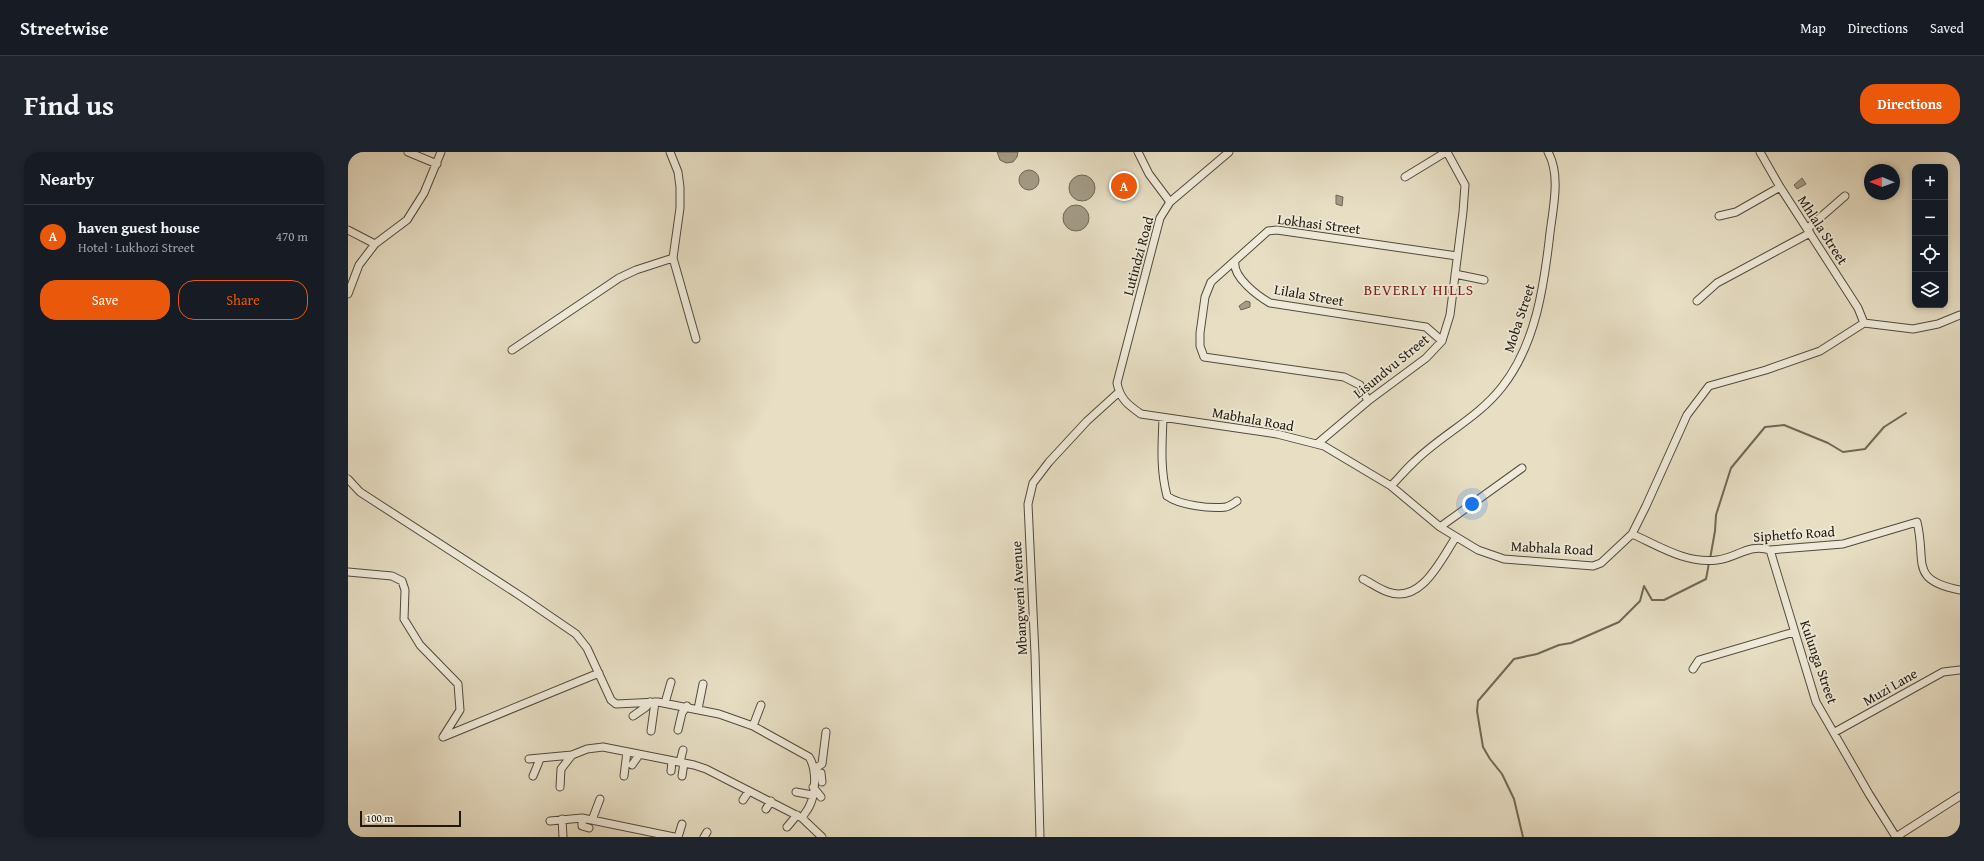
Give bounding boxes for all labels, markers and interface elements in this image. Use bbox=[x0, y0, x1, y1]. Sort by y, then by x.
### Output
text: Streetwise bbox=[20, 14, 109, 42]
text: Map bbox=[1800, 18, 1826, 38]
text: Directions bbox=[1848, 18, 1908, 38]
text: Saved bbox=[1930, 18, 1964, 38]
text: Find us bbox=[24, 84, 114, 125]
button: Directions bbox=[1860, 84, 1960, 124]
north arrow bbox=[1864, 164, 1900, 200]
map controls bbox=[1912, 164, 1948, 308]
button: + bbox=[1912, 164, 1948, 200]
text: Nearby bbox=[40, 166, 94, 191]
pin: A bbox=[1111, 171, 1137, 201]
street label: Mhlala Street bbox=[1793, 191, 1853, 269]
button: − bbox=[1912, 200, 1948, 236]
street label: Lokhasi Street bbox=[1276, 209, 1362, 239]
street label: Lutindzi Road bbox=[1118, 214, 1158, 298]
text: haven guest house bbox=[78, 217, 200, 238]
text: A bbox=[49, 227, 57, 246]
text: 470 m bbox=[276, 227, 308, 246]
button: locate bbox=[1912, 236, 1948, 272]
text: Hotel · Lukhozi Street bbox=[78, 238, 194, 257]
button: layers bbox=[1912, 272, 1948, 308]
street label: Lilala Street bbox=[1273, 279, 1345, 311]
district label: BEVERLY HILLS bbox=[1364, 279, 1474, 300]
button: Save bbox=[40, 280, 170, 320]
button: Share bbox=[178, 280, 308, 320]
street label: Moba Street bbox=[1499, 281, 1539, 355]
street label: Lisundvu Street bbox=[1349, 329, 1433, 403]
street label: Mabhala Road bbox=[1211, 402, 1296, 436]
your location bbox=[1462, 494, 1482, 514]
street label: Siphetfo Road bbox=[1753, 521, 1836, 547]
street label: Mabhala Road bbox=[1510, 536, 1594, 560]
street label: Mbangweni Avenue bbox=[1006, 540, 1032, 656]
street label: Kulunga Street bbox=[1795, 617, 1843, 707]
street label: Muzi Lane bbox=[1859, 663, 1921, 711]
scale bar bbox=[360, 809, 461, 828]
text: 100 m bbox=[366, 810, 393, 826]

